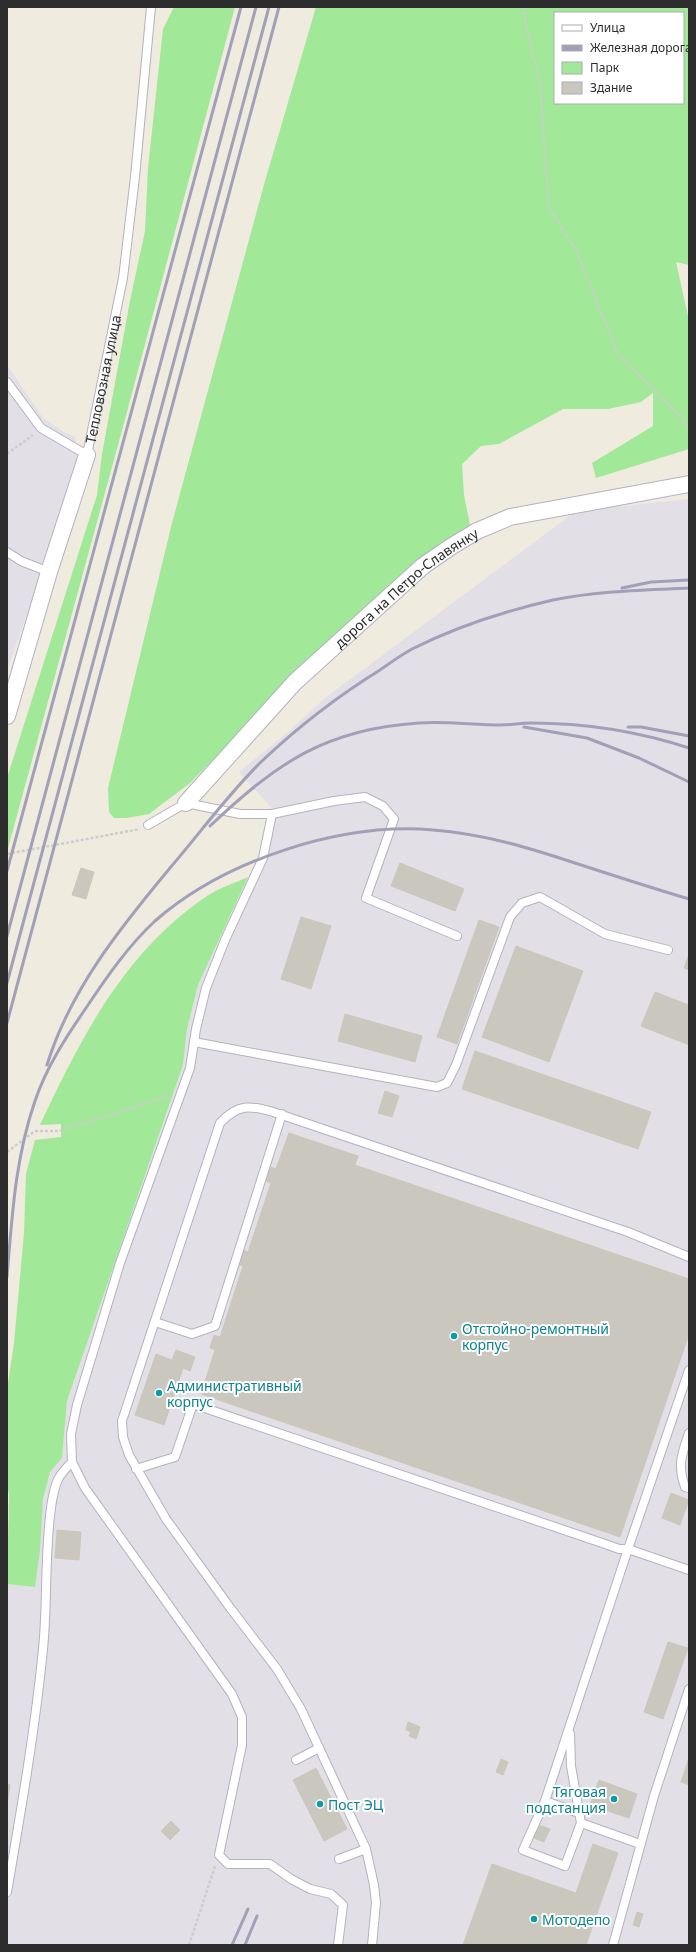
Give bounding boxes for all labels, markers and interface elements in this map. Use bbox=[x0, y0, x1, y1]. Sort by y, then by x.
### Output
legend bbox=[554, 12, 684, 104]
text: Улица bbox=[590, 19, 625, 36]
text: Железная дорога bbox=[590, 39, 692, 56]
text: Парк bbox=[590, 59, 620, 76]
text: Здание bbox=[590, 79, 633, 96]
street label: Тепловозная улица bbox=[80, 313, 125, 445]
street label: дорога на Петро-Славянку bbox=[330, 523, 482, 652]
place label: Отстойно-ремонтный корпус bbox=[462, 1319, 609, 1354]
marker: Отстойно-ремонтный корпус bbox=[449, 1331, 459, 1341]
place label: Административный корпус bbox=[167, 1376, 302, 1411]
marker: Административный корпус bbox=[154, 1388, 164, 1398]
place label: Тяговая подстанция bbox=[526, 1782, 606, 1817]
marker: Тяговая подстанция bbox=[609, 1794, 619, 1804]
place label: Пост ЭЦ bbox=[328, 1795, 384, 1814]
marker: Пост ЭЦ bbox=[315, 1799, 325, 1809]
place label: Мотодепо bbox=[542, 1910, 610, 1929]
marker: Мотодепо bbox=[529, 1914, 539, 1924]

